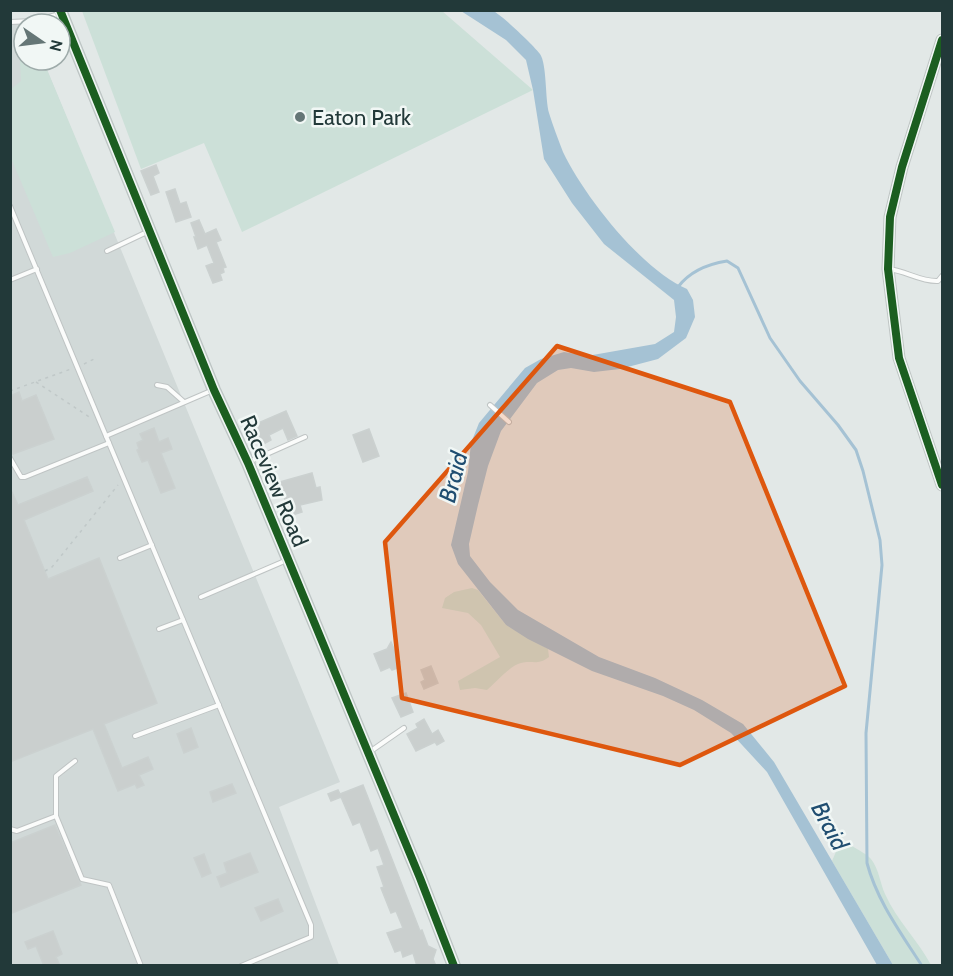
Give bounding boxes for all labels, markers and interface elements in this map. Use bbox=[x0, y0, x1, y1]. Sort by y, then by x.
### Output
north arrow bbox=[12, 12, 72, 72]
text: N bbox=[45, 38, 67, 53]
place label: Eaton Park bbox=[312, 104, 411, 131]
marker: Eaton Park bbox=[293, 110, 307, 124]
street label: Raceview Road bbox=[234, 411, 314, 551]
water label: Braid bbox=[432, 448, 474, 506]
water label: Braid bbox=[805, 797, 855, 856]

